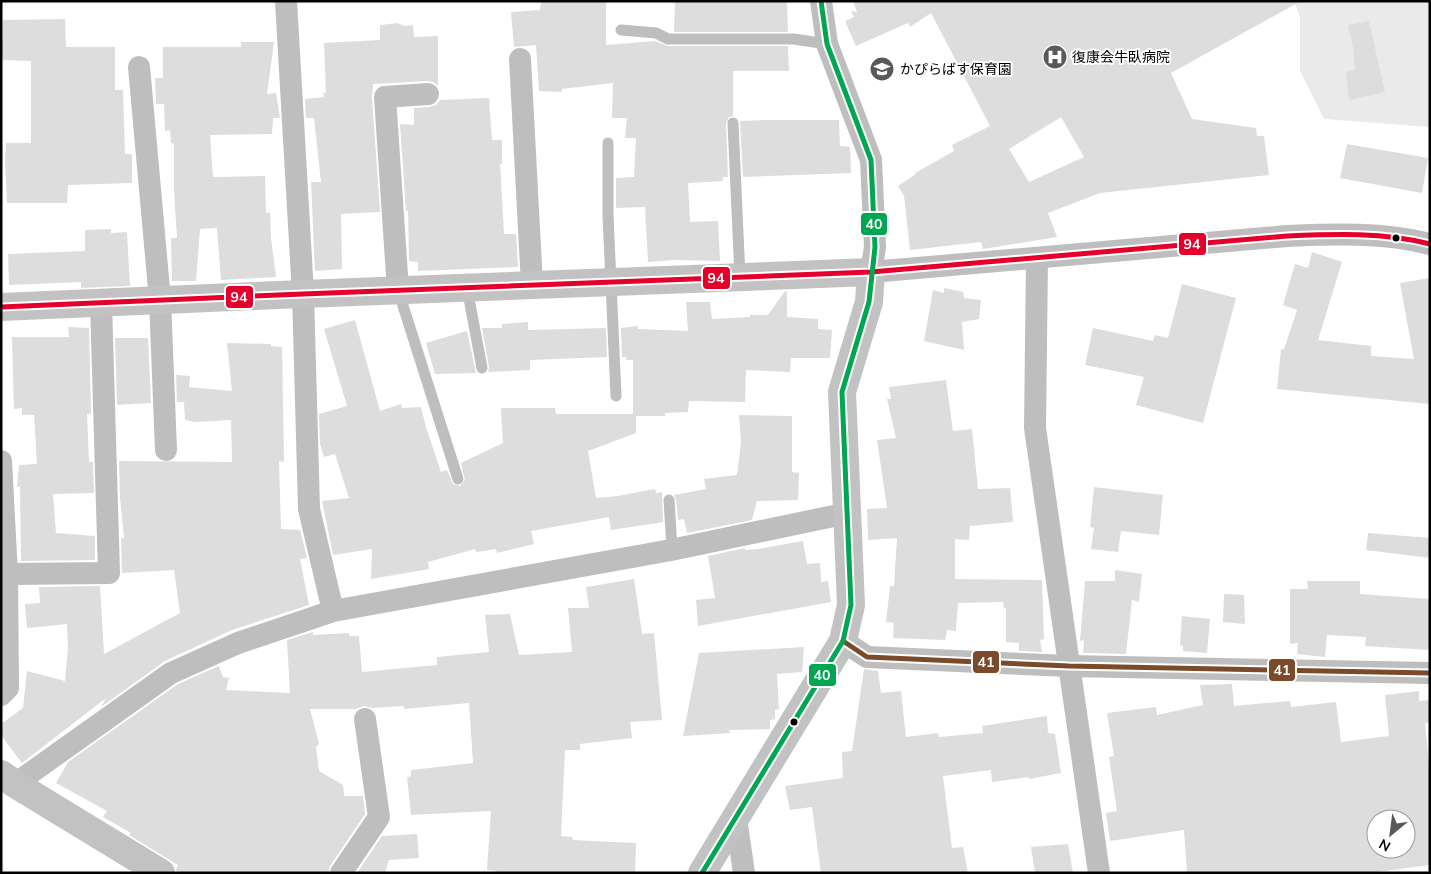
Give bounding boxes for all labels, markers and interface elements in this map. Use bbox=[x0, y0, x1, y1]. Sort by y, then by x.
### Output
hospital icon: 復康会牛臥病院 bbox=[1042, 44, 1068, 70]
place label: 復康会牛臥病院 bbox=[1072, 48, 1170, 66]
school or university icon: かぴらばす保育園 bbox=[869, 56, 895, 82]
place label: かぴらばす保育園 bbox=[900, 60, 1012, 78]
line badge: 40 bbox=[860, 212, 888, 236]
text: 40 bbox=[866, 215, 882, 233]
line badge: 94 bbox=[1178, 232, 1207, 256]
unlabelled marker bbox=[1391, 233, 1401, 243]
text: 94 bbox=[1184, 235, 1201, 253]
line badge: 94 bbox=[702, 266, 731, 290]
text: 94 bbox=[708, 269, 725, 287]
line badge: 94 bbox=[225, 285, 254, 309]
text: 94 bbox=[231, 288, 248, 306]
line badge: 41 bbox=[972, 650, 1000, 674]
text: 41 bbox=[978, 653, 994, 671]
line badge: 41 bbox=[1268, 658, 1296, 682]
text: 41 bbox=[1274, 661, 1290, 679]
line badge: 40 bbox=[808, 663, 837, 687]
text: 40 bbox=[814, 666, 830, 684]
unlabelled marker bbox=[789, 717, 799, 727]
north arrow bbox=[1366, 809, 1416, 859]
text: N bbox=[1376, 835, 1394, 856]

